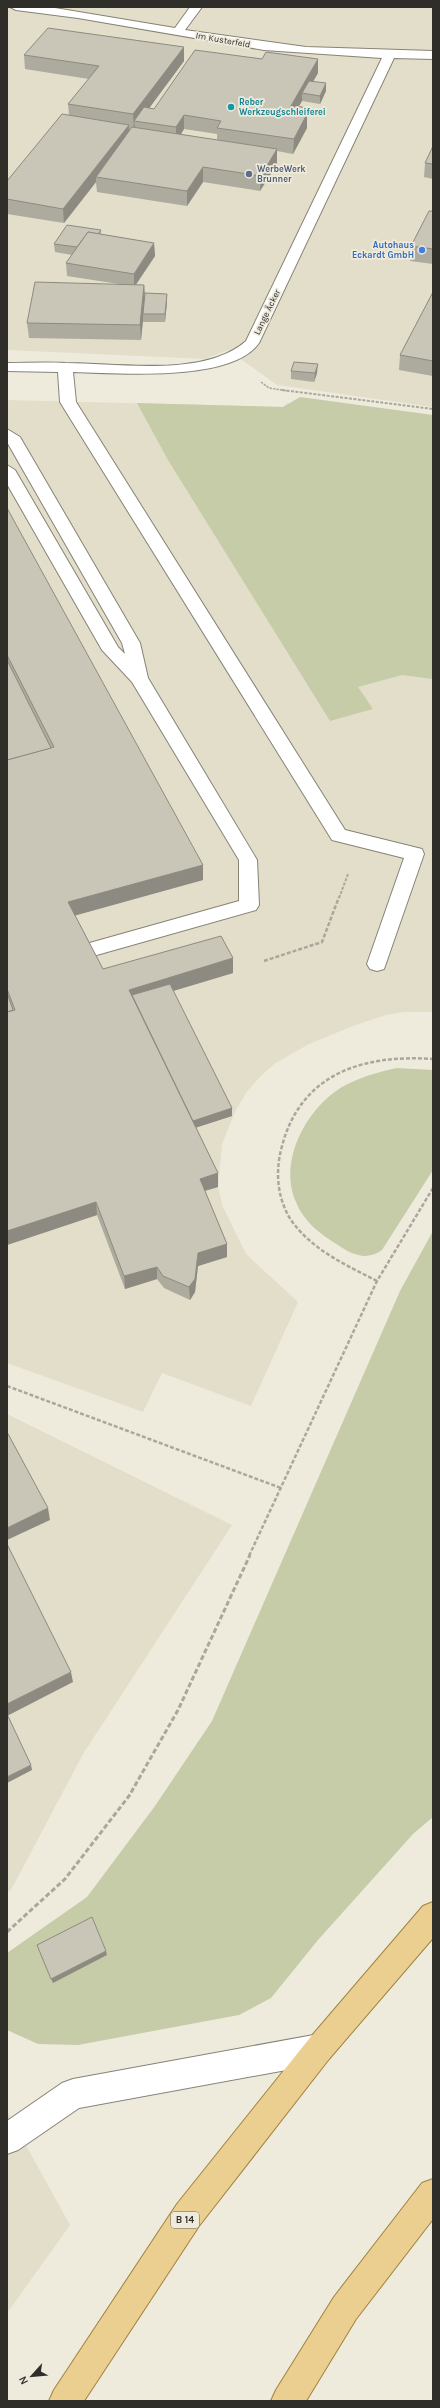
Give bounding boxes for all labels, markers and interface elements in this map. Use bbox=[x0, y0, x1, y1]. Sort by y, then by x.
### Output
street label: Im Kusterfeld bbox=[195, 30, 251, 50]
place label: Reber Werkzeugschleiferei bbox=[239, 97, 326, 117]
marker: Reber Werkzeugschleiferei bbox=[226, 102, 236, 112]
place label: WerbeWerk Brunner bbox=[257, 164, 306, 184]
marker: WerbeWerk Brunner bbox=[244, 169, 254, 179]
place label: Autohaus Eckardt GmbH bbox=[352, 240, 414, 260]
marker: Autohaus Eckardt GmbH bbox=[417, 245, 427, 255]
street label: Lange Äcker bbox=[252, 287, 283, 336]
road number: B 14 bbox=[171, 2212, 199, 2228]
north arrow bbox=[12, 2356, 52, 2396]
text: N bbox=[16, 2374, 31, 2387]

